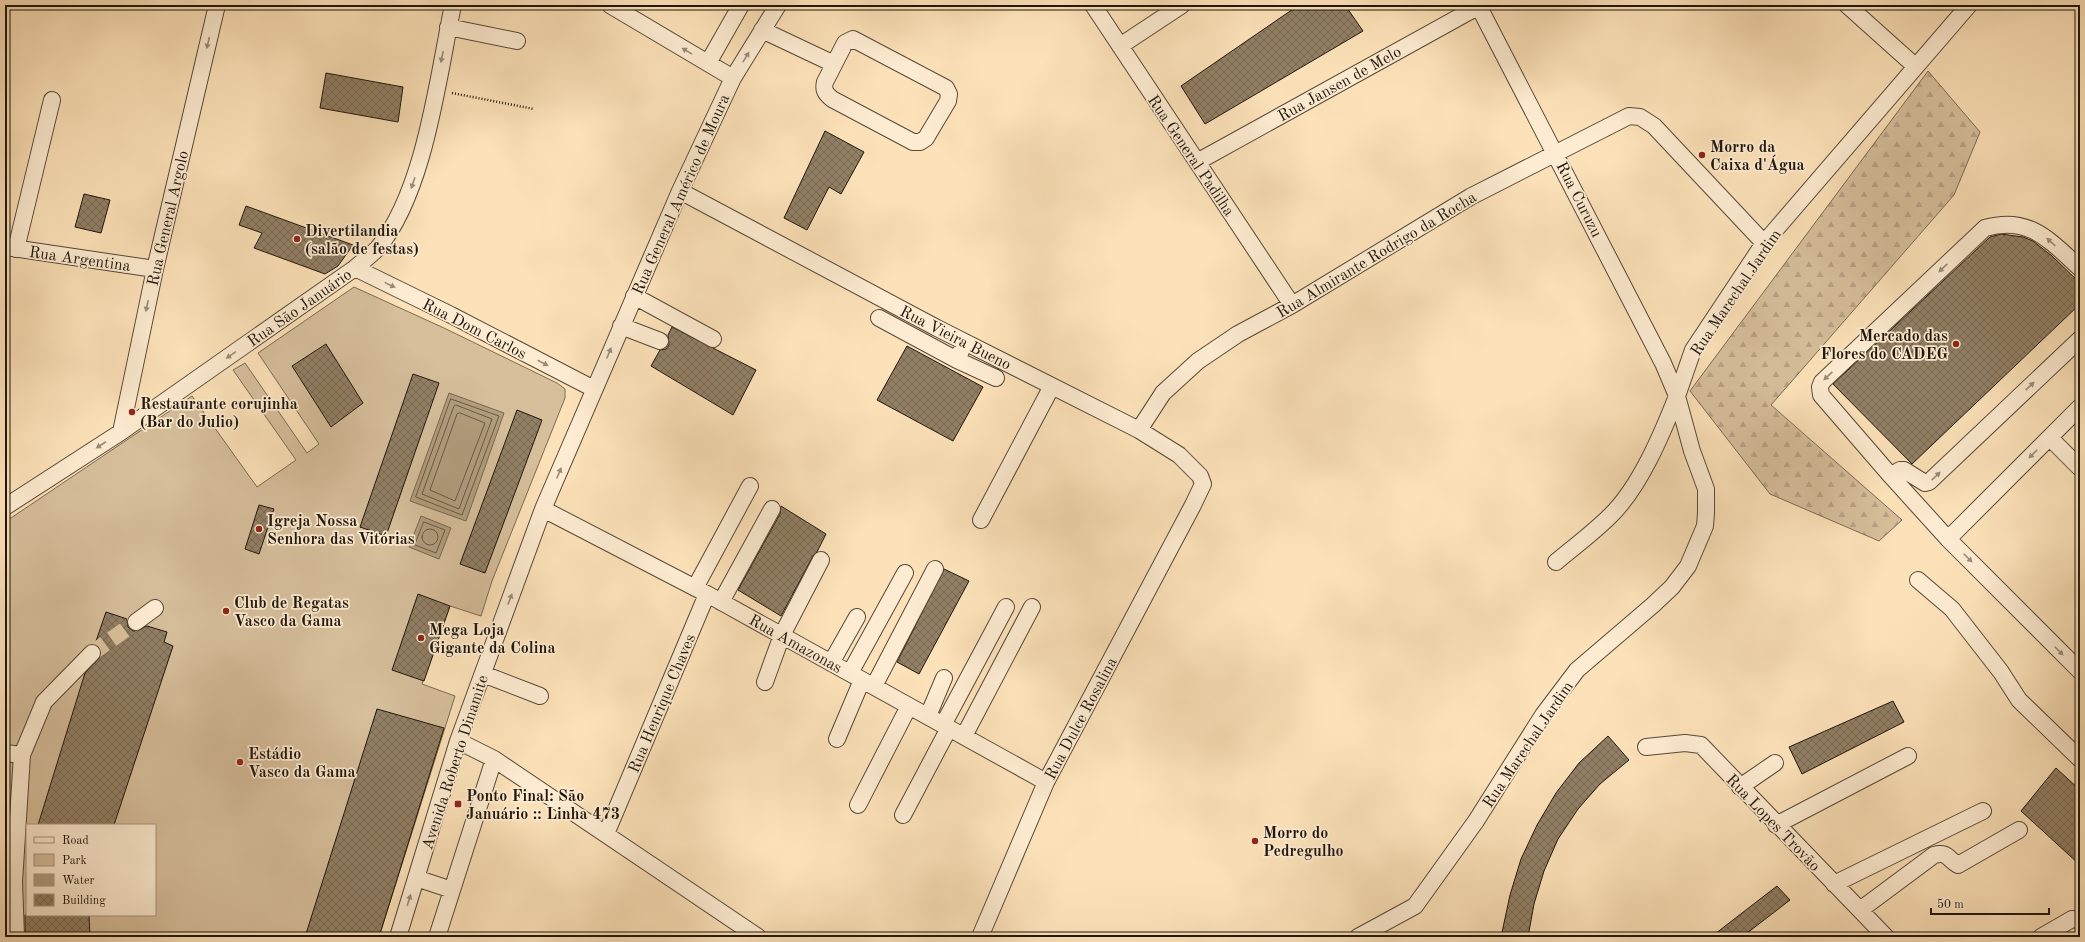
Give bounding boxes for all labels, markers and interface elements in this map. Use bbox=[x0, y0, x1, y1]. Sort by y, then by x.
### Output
one-way arrow bbox=[205, 37, 211, 49]
street label: Rua Jansen de Melo bbox=[1276, 44, 1404, 125]
one-way arrow bbox=[681, 48, 693, 55]
one-way arrow bbox=[439, 51, 445, 63]
one-way arrow bbox=[742, 51, 749, 63]
street label: Rua General Américo de Moura bbox=[630, 92, 733, 297]
street label: Rua General Padilha bbox=[1144, 93, 1237, 220]
place label: Morro da Caixa d'Água bbox=[1710, 140, 1805, 174]
street label: Rua General Argolo bbox=[146, 149, 192, 288]
marker: Morro da Caixa d'Água bbox=[1697, 150, 1707, 160]
street label: Rua Curuzu bbox=[1552, 160, 1604, 241]
one-way arrow bbox=[409, 178, 415, 190]
street label: Rua Almirante Rodrigo da Rocha bbox=[1274, 190, 1480, 322]
place label: Divertilandia (salão de festas) bbox=[305, 224, 419, 258]
street label: Rua Marechal Jardim bbox=[1689, 227, 1785, 359]
marker: Divertilandia (salão de festas) bbox=[292, 234, 302, 244]
one-way arrow bbox=[2046, 237, 2056, 247]
street label: Rua Argentina bbox=[28, 245, 132, 275]
one-way arrow bbox=[1938, 263, 1947, 272]
street label: Rua São Januário bbox=[245, 267, 355, 350]
one-way arrow bbox=[384, 282, 396, 288]
street label: Rua Dom Carlos bbox=[420, 297, 529, 363]
one-way arrow bbox=[144, 300, 150, 312]
street label: Rua Vieira Bueno bbox=[897, 304, 1013, 374]
place label: Mercado das Flores do CADEG bbox=[1820, 329, 1948, 363]
marker: Mercado das Flores do CADEG bbox=[1951, 339, 1961, 349]
one-way arrow bbox=[606, 347, 613, 359]
one-way arrow bbox=[225, 351, 236, 359]
one-way arrow bbox=[538, 359, 549, 366]
one-way arrow bbox=[1823, 372, 1833, 381]
one-way arrow bbox=[2025, 382, 2035, 391]
place label: Restaurante corujinha (Bar do Julio) bbox=[140, 397, 298, 431]
marker: Restaurante corujinha (Bar do Julio) bbox=[127, 407, 137, 417]
one-way arrow bbox=[96, 441, 106, 449]
one-way arrow bbox=[2028, 449, 2038, 459]
one-way arrow bbox=[556, 466, 562, 478]
one-way arrow bbox=[1931, 471, 1941, 481]
place label: Igreja Nossa Senhora das Vitórias bbox=[267, 514, 415, 548]
marker: Igreja Nossa Senhora das Vitórias bbox=[254, 524, 264, 534]
one-way arrow bbox=[1963, 553, 1973, 563]
one-way arrow bbox=[507, 593, 513, 605]
place label: Club de Regatas Vasco da Gama bbox=[234, 596, 349, 630]
marker: Club de Regatas Vasco da Gama bbox=[221, 606, 231, 616]
street label: Rua Amazonas bbox=[746, 613, 844, 677]
place label: Mega Loja Gigante da Colina bbox=[429, 623, 556, 657]
street label: Rua Henrique Chaves bbox=[626, 632, 699, 776]
marker: Mega Loja Gigante da Colina bbox=[416, 633, 426, 643]
one-way arrow bbox=[2054, 646, 2064, 656]
street label: Rua Dulce Rosalina bbox=[1043, 655, 1121, 783]
street label: Avenida Roberto Dinamite bbox=[420, 673, 492, 852]
street label: Rua Marechal Jardim bbox=[1481, 679, 1577, 811]
place label: Estádio Vasco da Gama bbox=[248, 747, 356, 781]
marker: Estádio Vasco da Gama bbox=[235, 757, 245, 767]
street label: Rua Lopes Trovão bbox=[1722, 772, 1823, 875]
place label: Ponto Final: São Januário :: Linha 473 bbox=[466, 789, 620, 823]
marker: Ponto Final: São Januário :: Linha 473 bbox=[453, 799, 463, 809]
legend bbox=[26, 824, 156, 916]
place label: Morro do Pedregulho bbox=[1263, 826, 1344, 860]
text: Road bbox=[62, 835, 89, 847]
marker: Morro do Pedregulho bbox=[1250, 836, 1260, 846]
text: Park bbox=[62, 855, 87, 867]
text: Water bbox=[62, 875, 95, 887]
scale bar bbox=[1931, 890, 2049, 916]
one-way arrow bbox=[406, 893, 412, 905]
text: Building bbox=[62, 895, 106, 907]
text: 50 m bbox=[1937, 898, 1964, 911]

